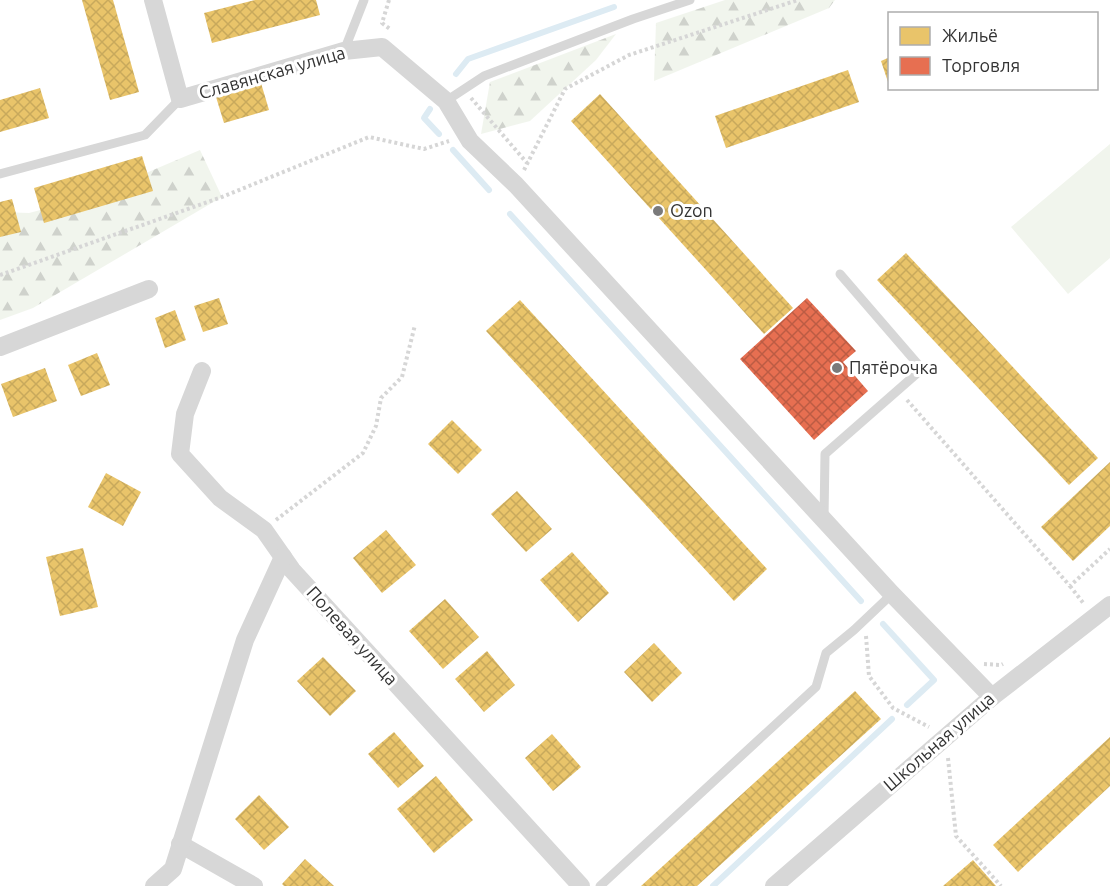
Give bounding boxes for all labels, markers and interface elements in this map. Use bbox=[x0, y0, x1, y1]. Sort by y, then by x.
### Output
legend bbox=[888, 12, 1098, 90]
text: Жильё bbox=[942, 25, 998, 45]
street label: Славянская улица bbox=[196, 42, 347, 102]
text: Торговля bbox=[942, 55, 1020, 75]
place label: Ozon bbox=[670, 200, 713, 220]
marker: Ozon bbox=[651, 204, 665, 218]
place label: Пятёрочка bbox=[849, 357, 938, 377]
marker: Пятёрочка bbox=[830, 361, 844, 375]
street label: Полевая улица bbox=[303, 582, 402, 689]
street label: Школьная улица bbox=[879, 688, 998, 795]

